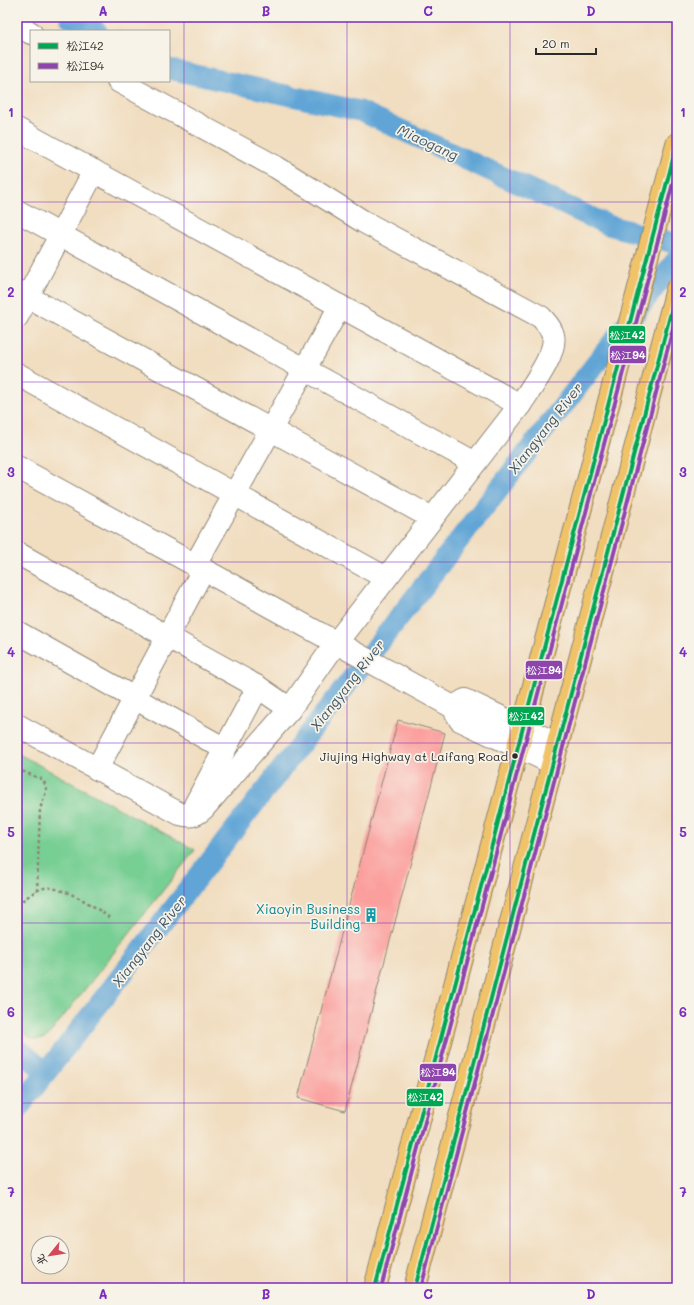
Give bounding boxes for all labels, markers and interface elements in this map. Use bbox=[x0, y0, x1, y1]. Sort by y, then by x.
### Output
text: A bbox=[98, 2, 108, 19]
text: B bbox=[262, 2, 271, 19]
text: C bbox=[423, 2, 433, 19]
text: D bbox=[586, 2, 596, 19]
legend bbox=[30, 30, 170, 82]
scale bar bbox=[536, 30, 596, 56]
text: 20 m bbox=[542, 35, 570, 51]
text: 松江42 bbox=[66, 37, 104, 53]
text: 松江94 bbox=[66, 57, 104, 73]
text: 1 bbox=[8, 103, 14, 120]
text: 1 bbox=[680, 103, 686, 120]
water label: Miaogang bbox=[394, 120, 462, 164]
text: 2 bbox=[7, 283, 15, 300]
text: 2 bbox=[679, 283, 687, 300]
line badge: 松江42 bbox=[608, 325, 646, 344]
text: 松江42 bbox=[609, 327, 645, 342]
line badge: 松江94 bbox=[609, 345, 647, 364]
text: 松江94 bbox=[610, 347, 646, 362]
water label: Xiangyang River bbox=[503, 378, 587, 478]
text: 3 bbox=[7, 463, 15, 480]
text: 3 bbox=[679, 463, 687, 480]
water label: Xiangyang River bbox=[305, 635, 389, 735]
text: 4 bbox=[7, 643, 15, 660]
text: 4 bbox=[679, 643, 687, 660]
line badge: 松江94 bbox=[525, 660, 563, 680]
text: 松江94 bbox=[526, 662, 562, 677]
line badge: 松江42 bbox=[507, 706, 545, 726]
text: 松江42 bbox=[508, 708, 544, 723]
place label: Jiujing Highway at Laifang Road bbox=[320, 748, 508, 764]
marker: Jiujing Highway at Laifang Road bbox=[510, 751, 520, 761]
text: 5 bbox=[7, 823, 15, 840]
text: 5 bbox=[679, 823, 687, 840]
water label: Xiangyang River bbox=[107, 891, 191, 991]
place label: Xiaoyin Business Building bbox=[256, 900, 360, 932]
building icon: Xiaoyin Business Building bbox=[363, 907, 379, 923]
text: 6 bbox=[7, 1003, 15, 1020]
text: 6 bbox=[679, 1003, 687, 1020]
line badge: 松江94 bbox=[419, 1063, 457, 1082]
text: 松江94 bbox=[420, 1064, 456, 1079]
line badge: 松江42 bbox=[406, 1088, 444, 1107]
text: 松江42 bbox=[407, 1089, 443, 1104]
text: 7 bbox=[7, 1183, 15, 1200]
text: 7 bbox=[679, 1183, 687, 1200]
north arrow bbox=[30, 1235, 70, 1275]
text: 北 bbox=[32, 1252, 50, 1269]
text: A bbox=[98, 1285, 108, 1302]
text: B bbox=[262, 1285, 271, 1302]
text: C bbox=[423, 1285, 433, 1302]
text: D bbox=[586, 1285, 596, 1302]

